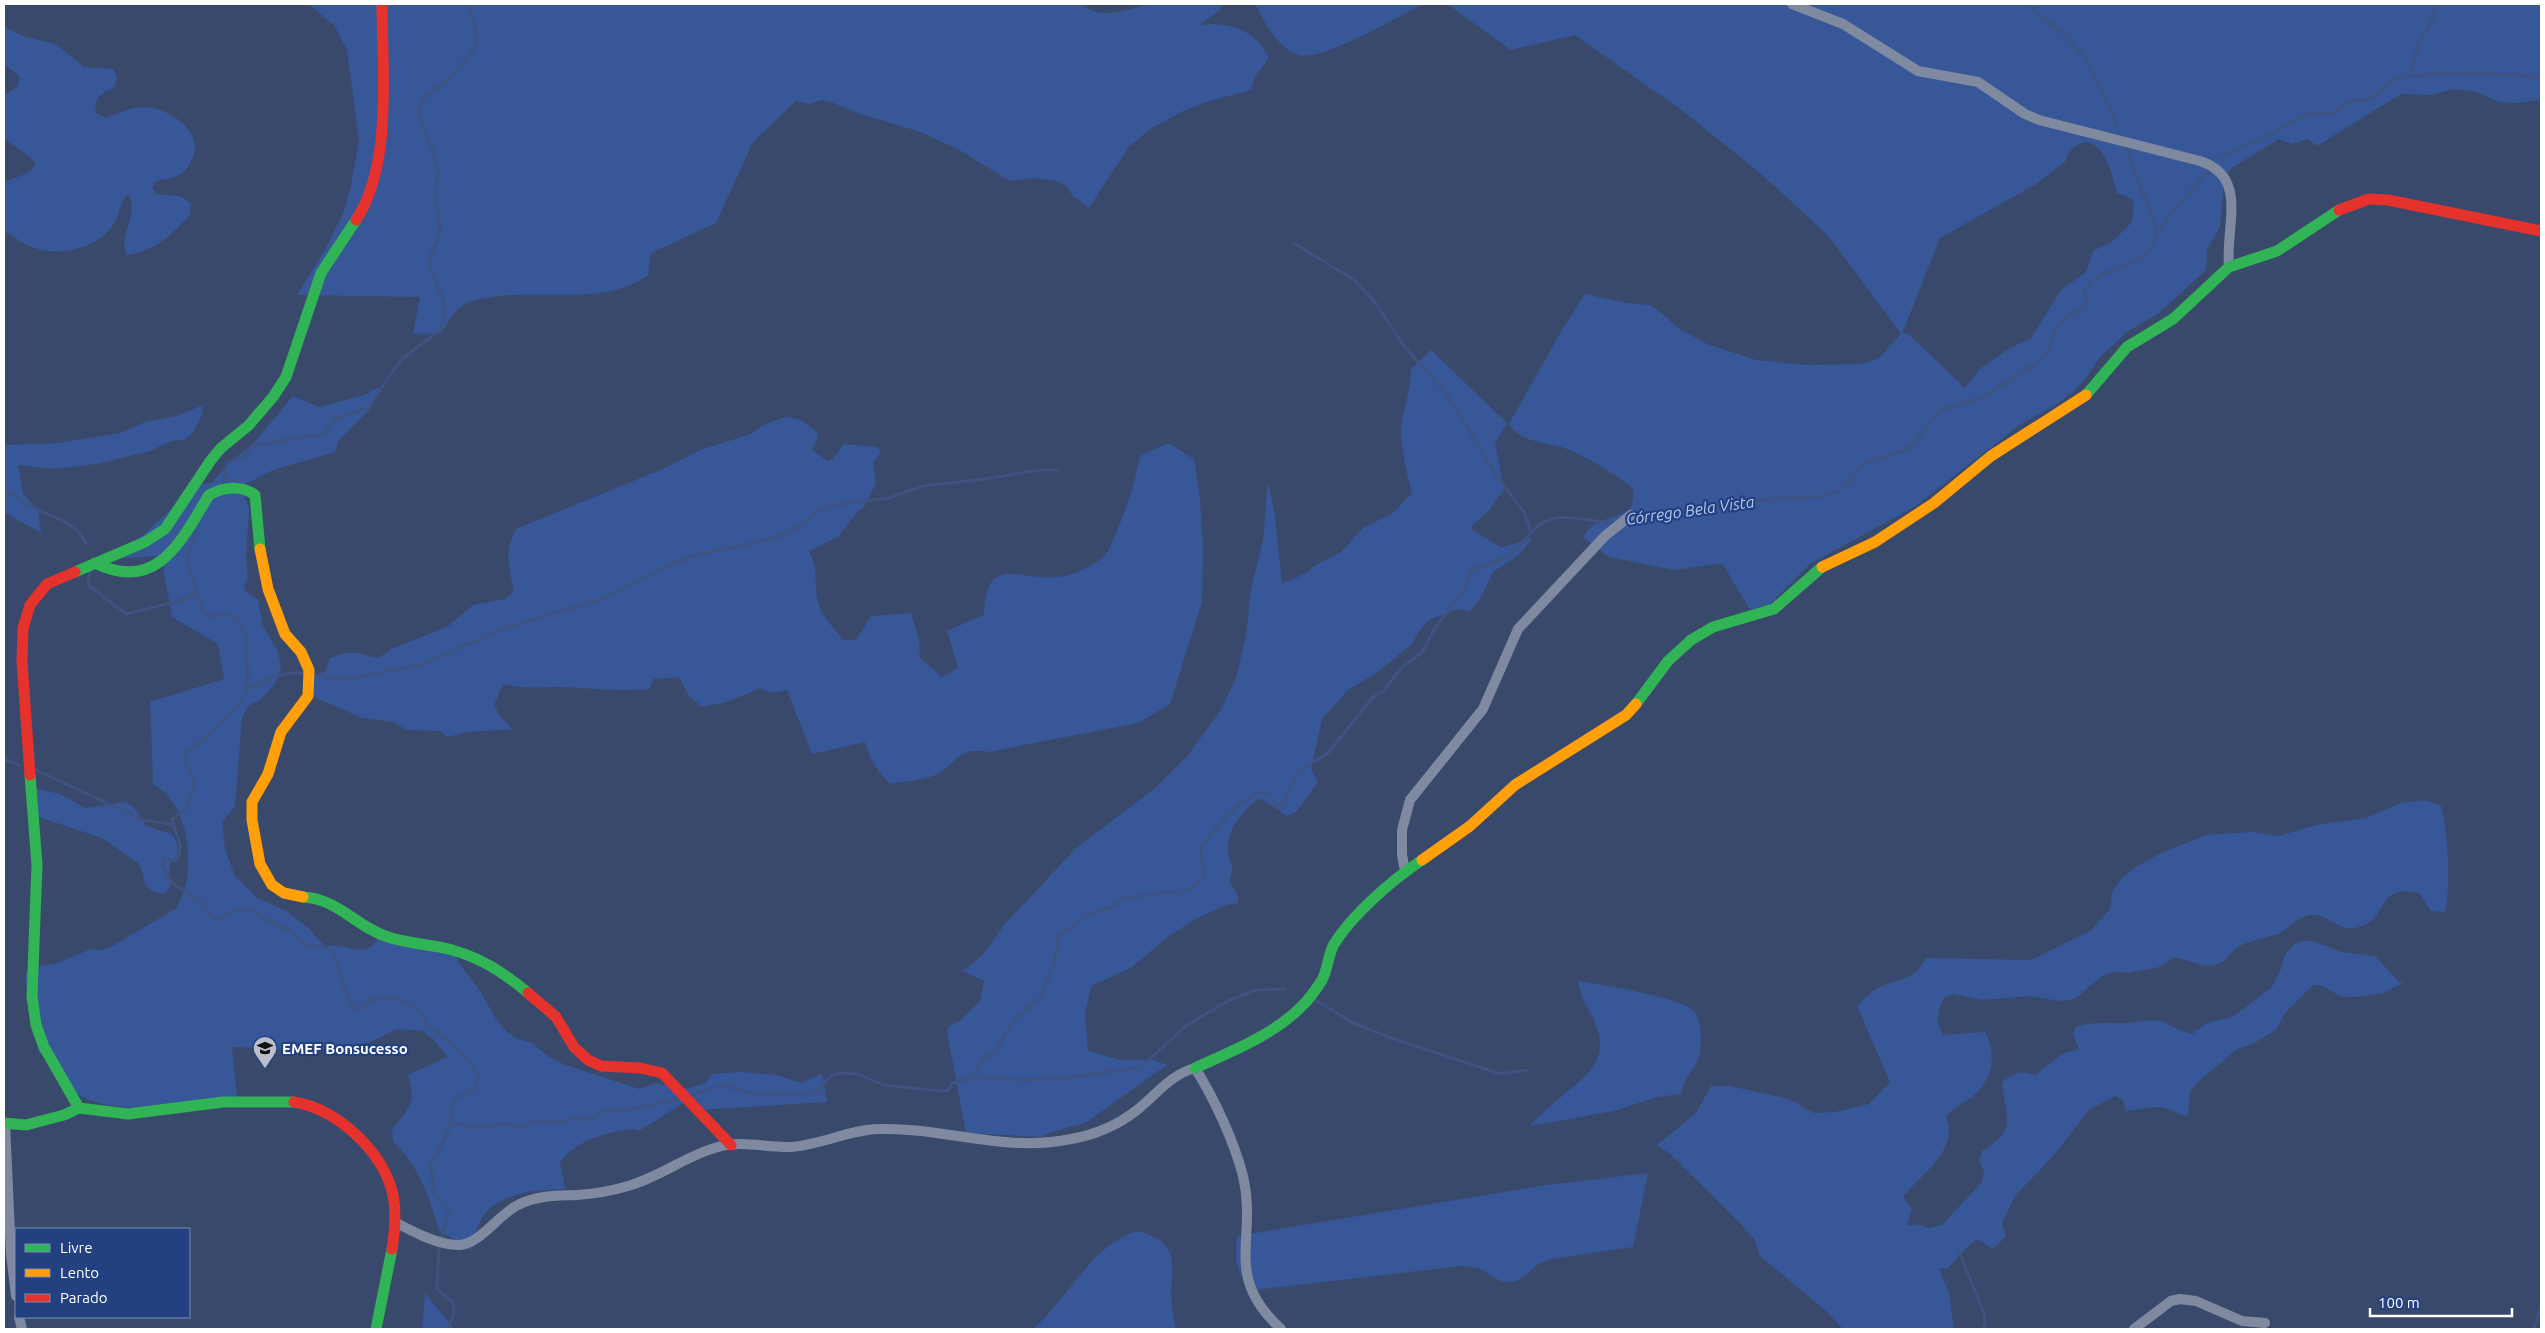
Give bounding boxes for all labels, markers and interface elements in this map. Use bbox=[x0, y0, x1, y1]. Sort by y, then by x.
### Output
water label: Córrego Bela Vista bbox=[1625, 492, 1756, 528]
school or university icon: EMEF Bonsucesso bbox=[252, 1035, 278, 1069]
place label: EMEF Bonsucesso bbox=[282, 1040, 408, 1057]
legend bbox=[15, 1228, 190, 1318]
text: Livre bbox=[60, 1239, 93, 1256]
text: Lento bbox=[60, 1264, 99, 1281]
scale bar bbox=[2370, 1286, 2512, 1318]
text: Parado bbox=[60, 1289, 107, 1306]
text: 100 m bbox=[2378, 1294, 2420, 1311]

